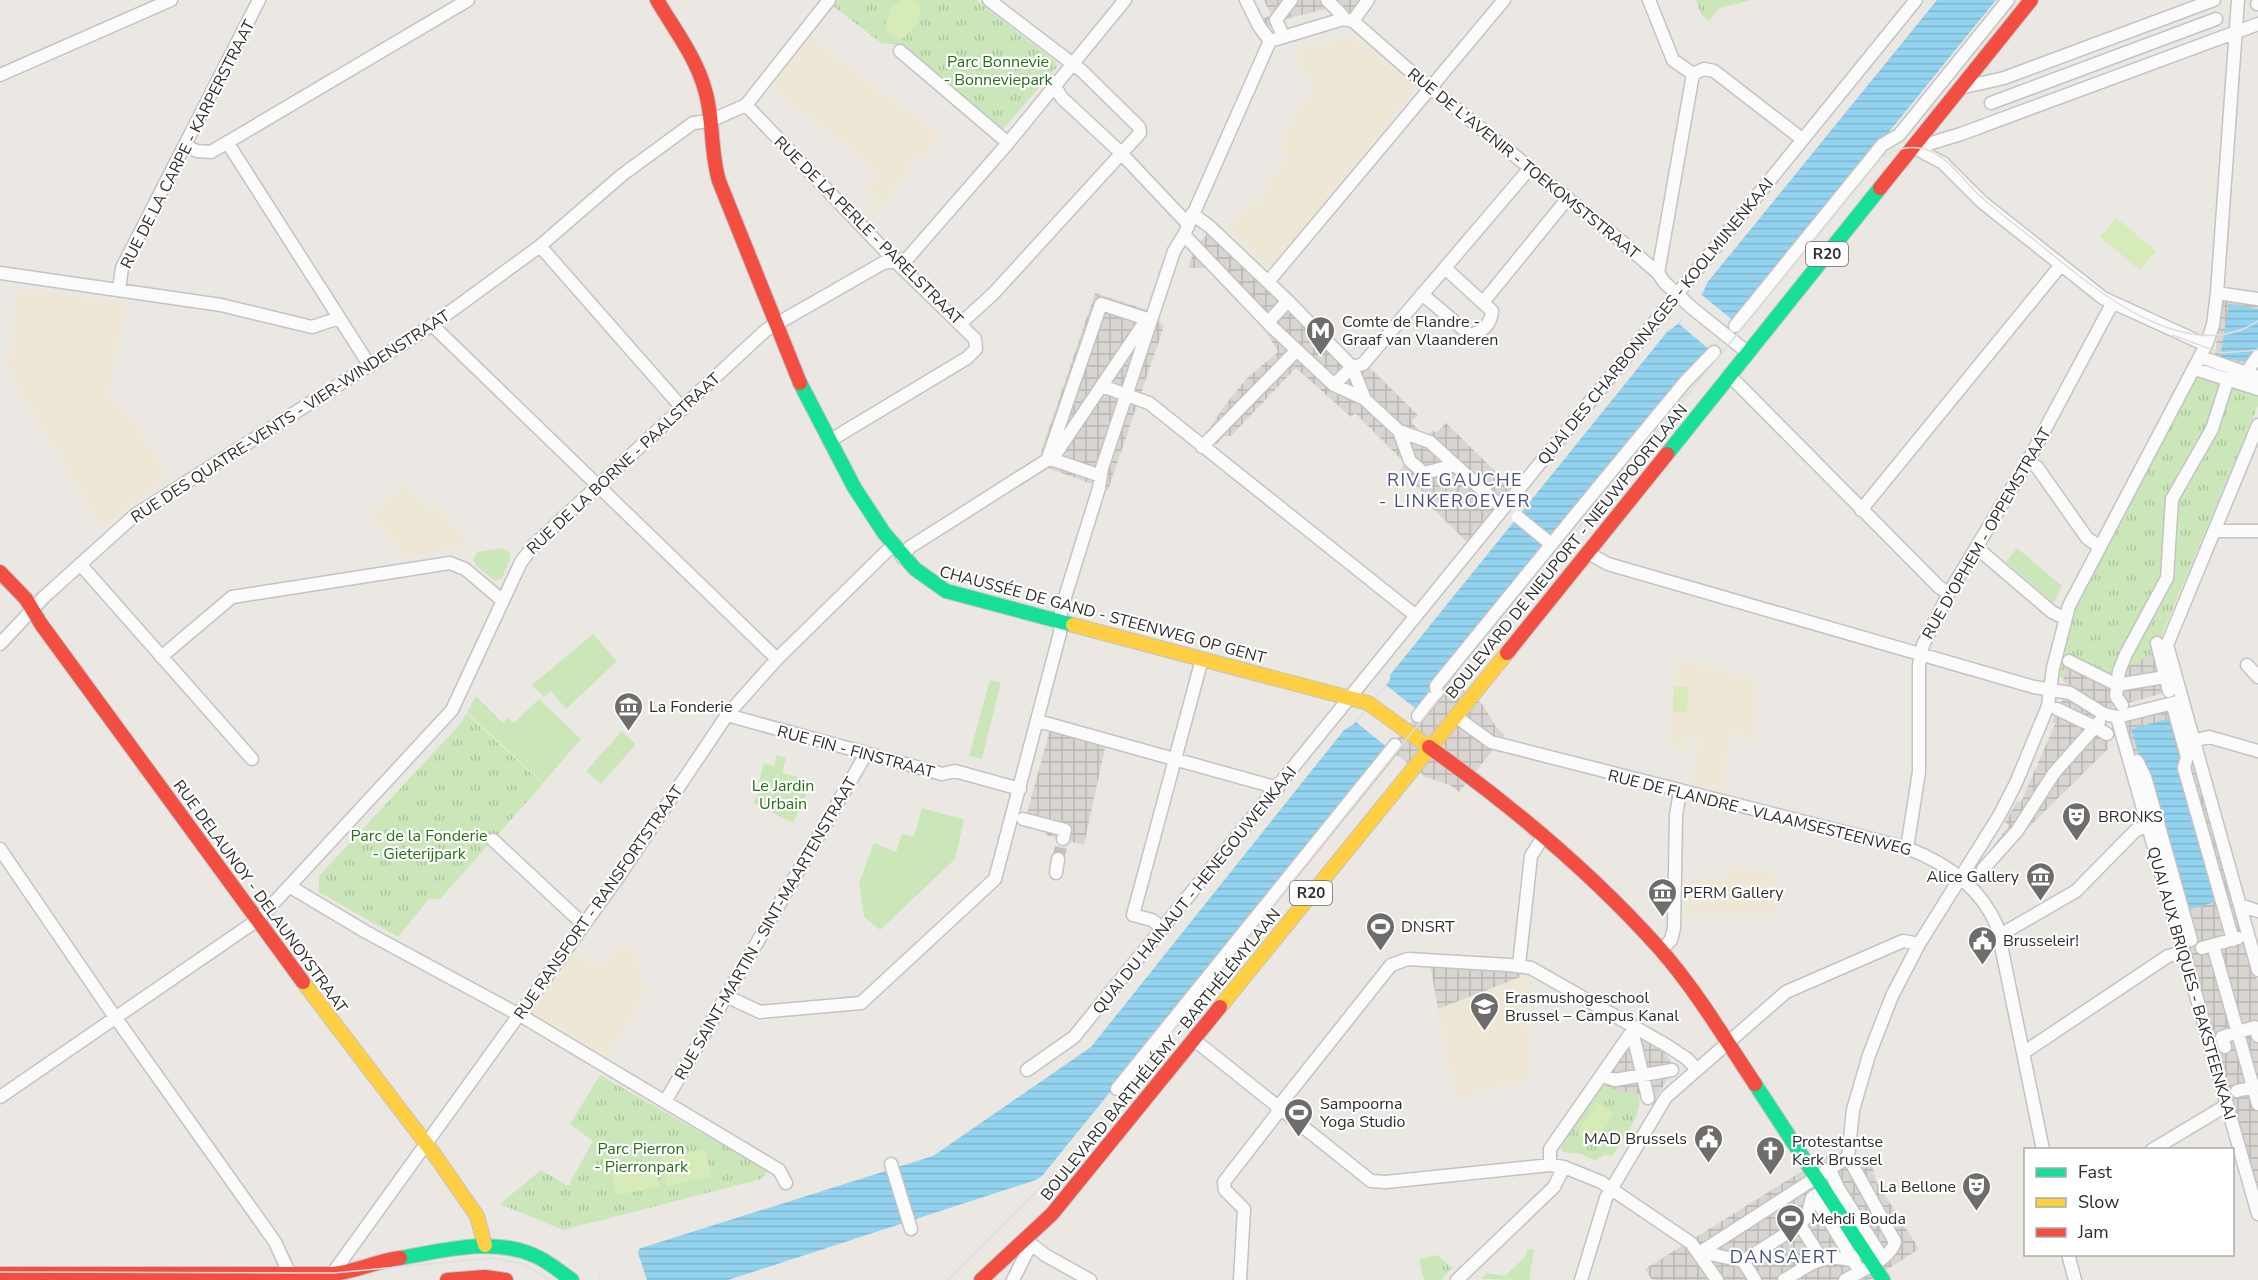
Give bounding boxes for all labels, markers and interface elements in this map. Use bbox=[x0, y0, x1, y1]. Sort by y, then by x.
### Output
street label: RUE DE LA CARPE - KARPERSTRAAT bbox=[115, 16, 261, 272]
park label: Parc Bonnevie - Bonneviepark bbox=[943, 51, 1054, 91]
street label: RUE DE L'AVENIR - TOEKOMSTSTRAAT bbox=[1403, 63, 1644, 265]
street label: RUE DE LA PERLE - PARELSTRAAT bbox=[769, 131, 968, 330]
street label: QUAI DES CHARBONNAGES - KOOLMIJNENKAAI bbox=[1533, 173, 1779, 470]
road number: R20 bbox=[1806, 242, 1848, 266]
street label: RUE DES QUATRE-VENTS - VIER-WINDENSTRAAT bbox=[127, 305, 455, 528]
place label: Comte de Flandre - Graaf van Vlaanderen bbox=[1342, 311, 1498, 351]
metro station icon: Comte de Flandre - Graaf van Vlaanderen bbox=[1305, 314, 1337, 356]
street label: RUE DE LA BORNE - PAALSTRAAT bbox=[522, 368, 726, 560]
street label: BOULEVARD DE NIEUPORT - NIEUWPOORTLAAN bbox=[1441, 400, 1693, 704]
street label: RUE D'OPHEM - OPPEMSTRAAT bbox=[1917, 423, 2057, 643]
district label: RIVE GAUCHE - LINKEROEVER bbox=[1379, 468, 1531, 513]
street label: CHAUSSÉE DE GAND - STEENWEG OP GENT bbox=[937, 561, 1269, 669]
museum icon: La Fonderie bbox=[612, 690, 644, 732]
place label: La Fonderie bbox=[649, 696, 733, 718]
street label: RUE FIN - FINSTRAAT bbox=[775, 720, 937, 784]
street label: QUAI DU HAINAUT - HENEGOUWENKAAI bbox=[1088, 762, 1302, 1019]
street label: RUE DE FLANDRE - VLAAMSESTEENWEG bbox=[1606, 765, 1914, 861]
street label: RUE SAINT-MARTIN - SINT-MAARTENSTRAAT bbox=[670, 773, 862, 1084]
street label: RUE DELAUNOY - DELAUNOYSTRAAT bbox=[168, 775, 353, 1018]
park label: Le Jardin Urbain bbox=[752, 775, 814, 815]
street label: RUE RANSFORT - RANSFORTSTRAAT bbox=[509, 781, 689, 1024]
theatre icon: BRONKS bbox=[2061, 800, 2093, 842]
place label: BRONKS bbox=[2098, 806, 2163, 828]
park label: Parc de la Fonderie - Gieterijpark bbox=[351, 825, 487, 865]
street label: QUAI AUX BRIQUES - BAKSTEENKAAI bbox=[2141, 844, 2241, 1123]
museum icon: Alice Gallery bbox=[2024, 860, 2056, 902]
place label: Alice Gallery bbox=[1927, 866, 2020, 888]
museum icon: PERM Gallery bbox=[1646, 876, 1678, 918]
road number: R20 bbox=[1290, 881, 1332, 905]
place label: PERM Gallery bbox=[1683, 882, 1784, 904]
street label: BOULEVARD BARTHÉLÉMY - BARTHÉLÉMYLAAN bbox=[1036, 904, 1286, 1205]
sports icon: DNSRT bbox=[1364, 910, 1396, 952]
place label: DNSRT bbox=[1401, 916, 1455, 938]
public building icon: Brusseleir! bbox=[1966, 924, 1998, 966]
place label: Brusseleir! bbox=[2003, 930, 2079, 952]
place label: Erasmushogeschool Brussel – Campus Kanal bbox=[1505, 987, 1679, 1027]
school or university icon: Erasmushogeschool Brussel – Campus Kanal bbox=[1468, 990, 1500, 1032]
place label: Sampoorna Yoga Studio bbox=[1319, 1093, 1406, 1133]
sports icon: Sampoorna Yoga Studio bbox=[1283, 1096, 1315, 1138]
public building icon: MAD Brussels bbox=[1692, 1122, 1724, 1164]
place label: MAD Brussels bbox=[1584, 1128, 1687, 1150]
place label: Protestantse Kerk Brussel bbox=[1792, 1131, 1883, 1171]
church icon: Protestantse Kerk Brussel bbox=[1755, 1134, 1787, 1176]
park label: Parc Pierron - Pierronpark bbox=[594, 1138, 689, 1178]
legend bbox=[2024, 1148, 2234, 1256]
text: Fast bbox=[2078, 1160, 2113, 1184]
theatre icon: La Bellone bbox=[1961, 1170, 1993, 1212]
place label: La Bellone bbox=[1880, 1176, 1956, 1198]
text: Slow bbox=[2078, 1190, 2119, 1214]
sports icon: Mehdi Bouda bbox=[1774, 1202, 1806, 1244]
place label: Mehdi Bouda bbox=[1811, 1208, 1906, 1230]
text: Jam bbox=[2077, 1220, 2109, 1244]
district label: DANSAERT bbox=[1730, 1245, 1838, 1269]

